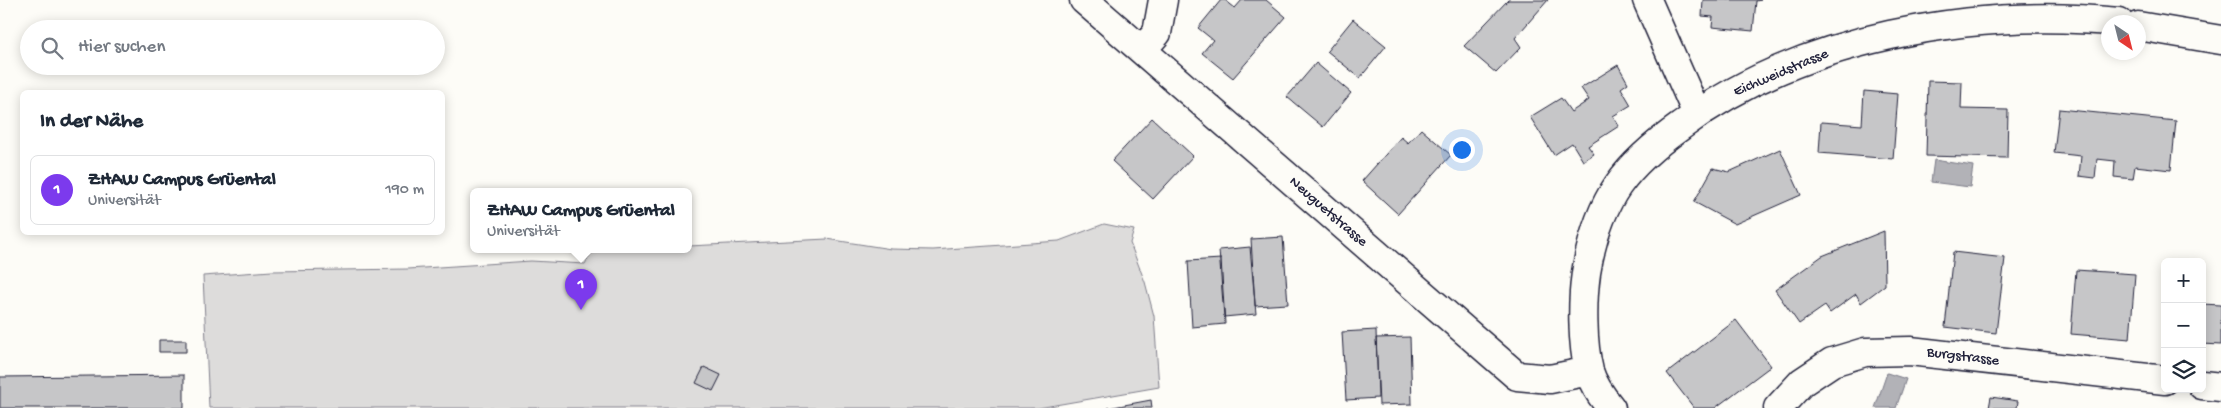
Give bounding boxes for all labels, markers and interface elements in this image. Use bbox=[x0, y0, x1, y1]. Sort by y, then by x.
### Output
north arrow bbox=[2101, 15, 2146, 60]
search box bbox=[20, 20, 445, 75]
icon: search bbox=[38, 34, 66, 62]
text: Hier suchen bbox=[78, 36, 165, 59]
street label: Eichweidstrasse bbox=[1731, 45, 1831, 101]
text: In der Nähe bbox=[40, 110, 143, 135]
your location bbox=[1449, 137, 1475, 163]
text: ZHAW Campus Grüental bbox=[88, 169, 276, 192]
street label: Neuguetstrasse bbox=[1285, 173, 1371, 251]
text: 1 bbox=[54, 181, 60, 200]
text: 190 m bbox=[385, 181, 424, 200]
popup bbox=[470, 188, 692, 253]
text: Universität bbox=[88, 192, 161, 211]
text: ZHAW Campus Grüental bbox=[487, 200, 675, 223]
text: Universität bbox=[487, 223, 560, 242]
map controls bbox=[2161, 258, 2206, 393]
button: + bbox=[2161, 258, 2206, 303]
pin: 1 bbox=[565, 269, 597, 310]
button: − bbox=[2161, 303, 2206, 348]
street label: Burgstrasse bbox=[1925, 344, 2000, 370]
button: layers bbox=[2161, 348, 2206, 393]

